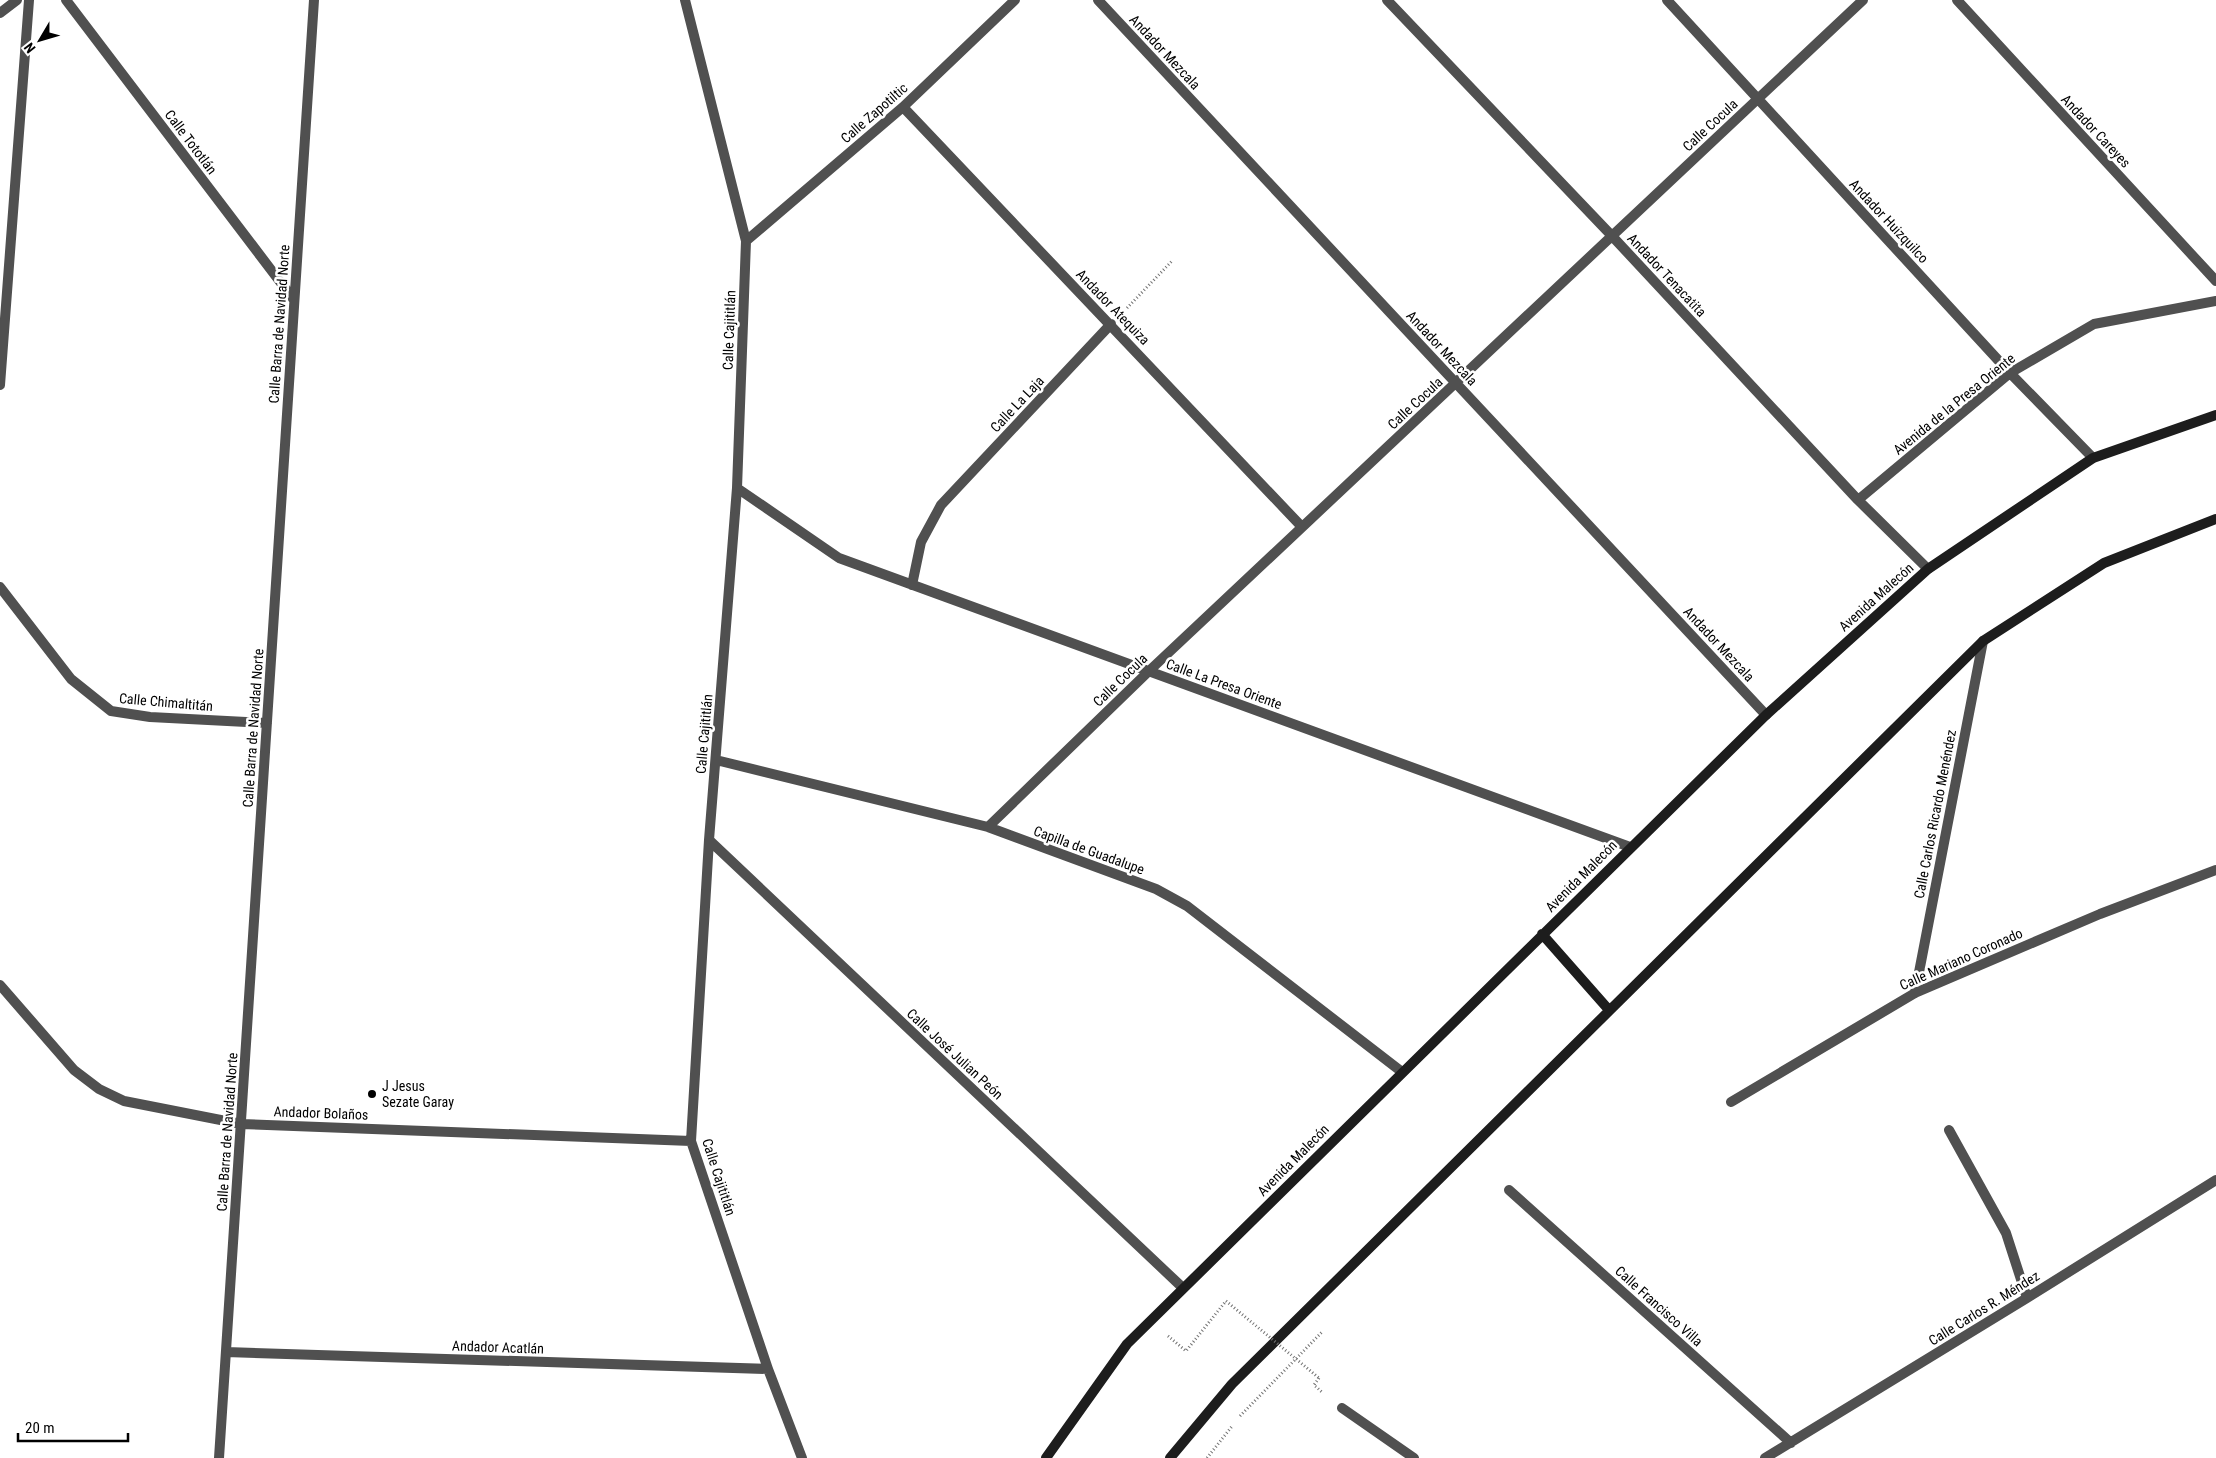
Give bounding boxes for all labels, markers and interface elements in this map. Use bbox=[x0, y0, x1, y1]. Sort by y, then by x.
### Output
street label: Andador Mezcala bbox=[1126, 11, 1204, 93]
north arrow bbox=[15, 15, 65, 65]
text: N bbox=[21, 40, 39, 56]
street label: Calle Zapotiltic bbox=[837, 80, 911, 146]
street label: Andador Careyes bbox=[2058, 91, 2134, 171]
street label: Calle Cocula bbox=[1679, 96, 1741, 154]
street label: Calle Tototlán bbox=[162, 107, 220, 177]
street label: Andador Huizquilco bbox=[1846, 176, 1932, 266]
street label: Andador Tenacatita bbox=[1624, 230, 1710, 320]
street label: Calle Barra de Navidad Norte bbox=[265, 244, 293, 404]
street label: Andador Atequiza bbox=[1073, 266, 1153, 348]
street label: Calle Cajititlán bbox=[720, 290, 738, 370]
street label: Andador Mezcala bbox=[1403, 307, 1481, 389]
street label: Avenida de la Presa Oriente bbox=[1890, 350, 2018, 458]
street label: Calle La Laja bbox=[987, 373, 1047, 435]
street label: Calle Cocula bbox=[1384, 374, 1446, 432]
street label: Avenida Malecón bbox=[1836, 559, 1916, 635]
street label: Andador Mezcala bbox=[1680, 603, 1758, 685]
street label: Calle Barra de Navidad Norte bbox=[239, 648, 267, 808]
street label: Calle Cocula bbox=[1090, 650, 1150, 710]
street label: Calle La Presa Oriente bbox=[1164, 656, 1285, 713]
street label: Calle Chimaltitán bbox=[118, 690, 214, 714]
street label: Calle Cajititlán bbox=[693, 693, 715, 775]
street label: Calle Carlos Ricardo Menéndez bbox=[1911, 728, 1959, 900]
street label: Capilla de Guadalupe bbox=[1031, 823, 1147, 878]
street label: Avenida Malecón bbox=[1542, 837, 1620, 915]
street label: Calle Mariano Coronado bbox=[1897, 925, 2025, 993]
street label: Calle José Julian Peón bbox=[904, 1005, 1006, 1103]
street label: Calle Barra de Navidad Norte bbox=[213, 1052, 241, 1212]
place label: J Jesus Sezate Garay bbox=[382, 1078, 454, 1110]
marker: J Jesus Sezate Garay bbox=[366, 1088, 378, 1100]
street label: Andador Bolaños bbox=[273, 1103, 369, 1123]
street label: Avenida Malecón bbox=[1254, 1121, 1332, 1199]
street label: Calle Cajititlán bbox=[699, 1136, 739, 1218]
street label: Calle Francisco Villa bbox=[1612, 1263, 1706, 1349]
street label: Calle Carlos R. Méndez bbox=[1926, 1267, 2042, 1349]
street label: Andador Acatlán bbox=[452, 1337, 544, 1357]
scale bar bbox=[18, 1410, 128, 1442]
text: 20 m bbox=[25, 1419, 55, 1437]

